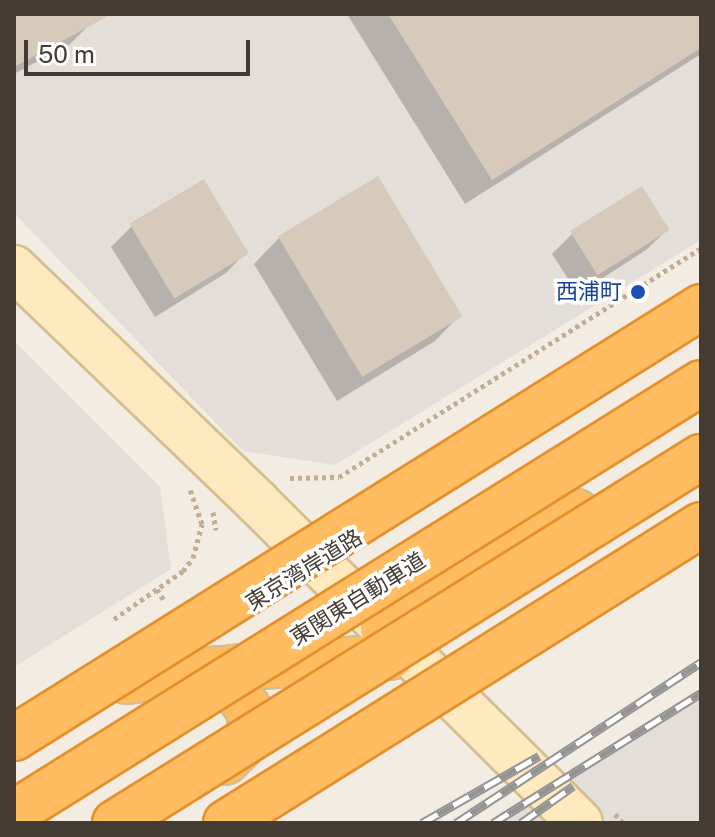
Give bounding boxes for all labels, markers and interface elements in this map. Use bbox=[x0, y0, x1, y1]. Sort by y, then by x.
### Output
scale bar bbox=[28, 24, 254, 74]
text: 50 m bbox=[38, 40, 95, 68]
place label: 西浦町 bbox=[556, 279, 622, 305]
marker: 西浦町 bbox=[629, 283, 647, 301]
street label: 東京湾岸道路 bbox=[241, 524, 367, 616]
street label: 東関東自動車道 bbox=[286, 547, 430, 651]

